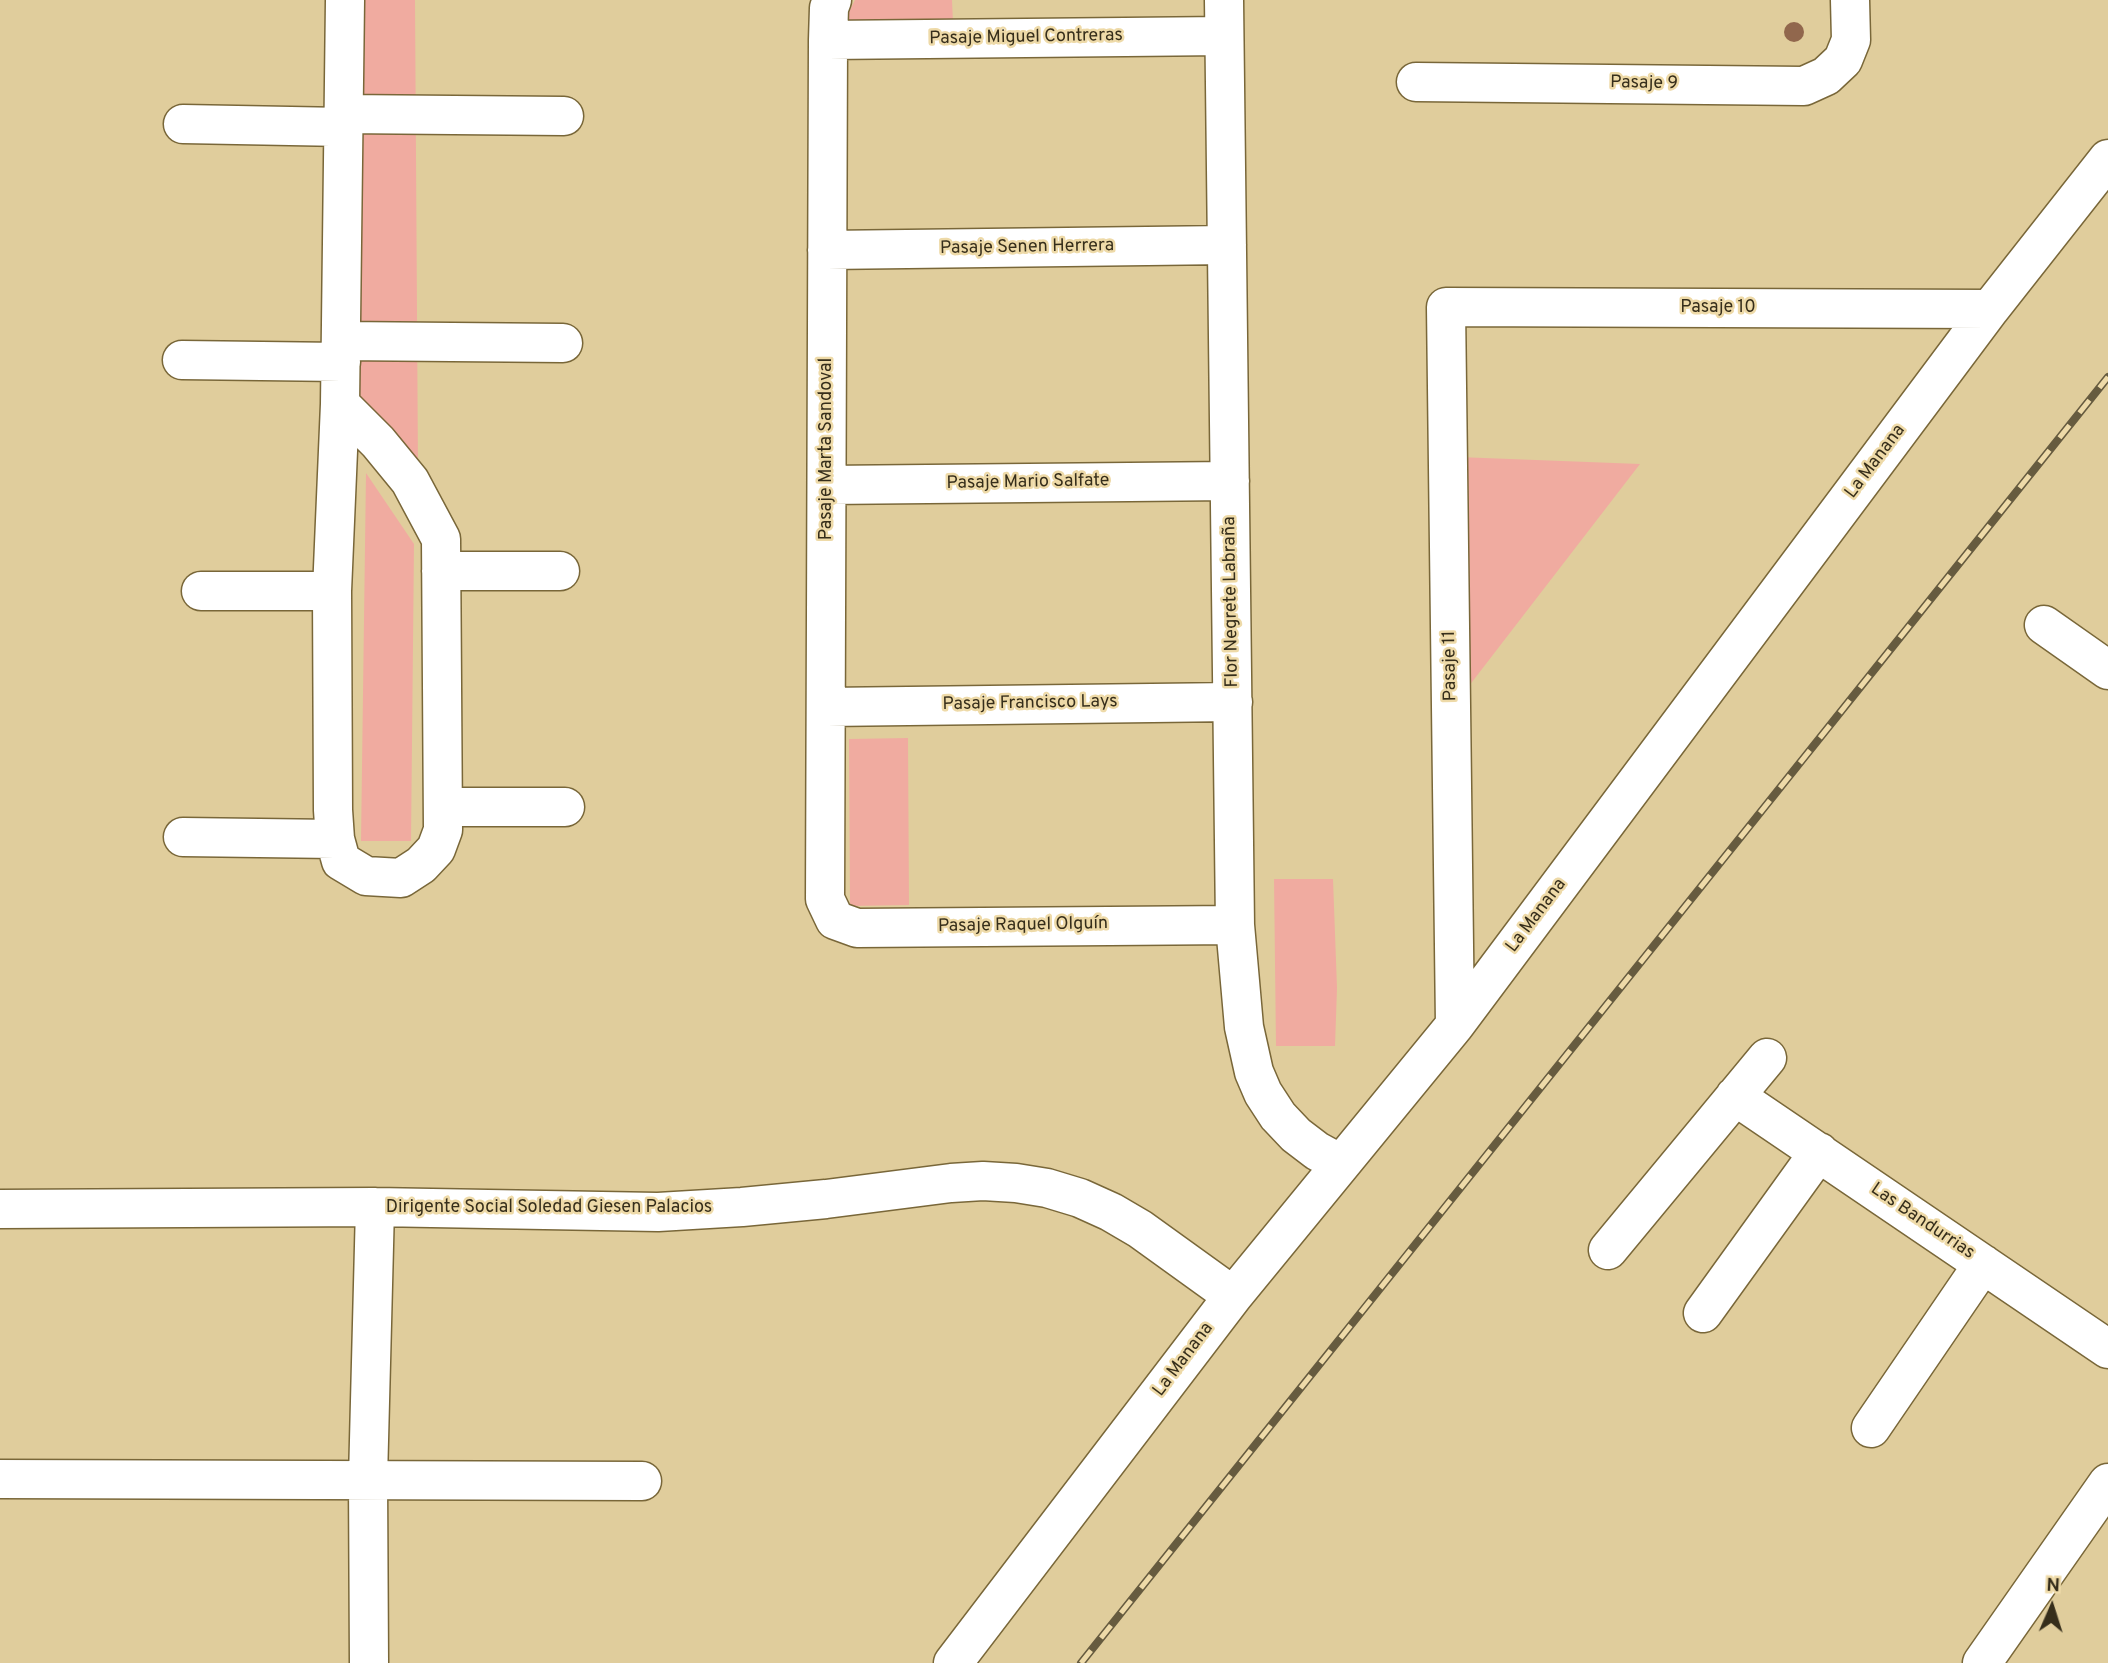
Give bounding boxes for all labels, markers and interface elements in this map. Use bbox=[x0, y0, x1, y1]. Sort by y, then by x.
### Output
street label: Pasaje Miguel Contreras bbox=[929, 26, 1123, 50]
street label: Pasaje 9 bbox=[1610, 73, 1678, 95]
street label: Pasaje Senen Herrera bbox=[940, 236, 1114, 260]
street label: Pasaje 10 bbox=[1680, 297, 1756, 319]
street label: Pasaje Marta Sandoval bbox=[816, 358, 838, 540]
street label: La Manana bbox=[1841, 421, 1911, 503]
street label: Pasaje Mario Salfate bbox=[946, 471, 1110, 495]
street label: Flor Negrete Labraña bbox=[1220, 516, 1244, 688]
street label: Pasaje 11 bbox=[1440, 631, 1462, 701]
street label: Pasaje Francisco Lays bbox=[942, 692, 1118, 716]
street label: La Manana bbox=[1502, 875, 1572, 957]
street label: Pasaje Raquel Olguín bbox=[938, 914, 1108, 938]
street label: Las Bandurrias bbox=[1866, 1179, 1978, 1265]
street label: Dirigente Social Soledad Giesen Palacios bbox=[386, 1197, 712, 1219]
street label: La Manana bbox=[1149, 1319, 1219, 1401]
north arrow bbox=[2017, 1572, 2087, 1642]
text: N bbox=[2046, 1574, 2061, 1598]

